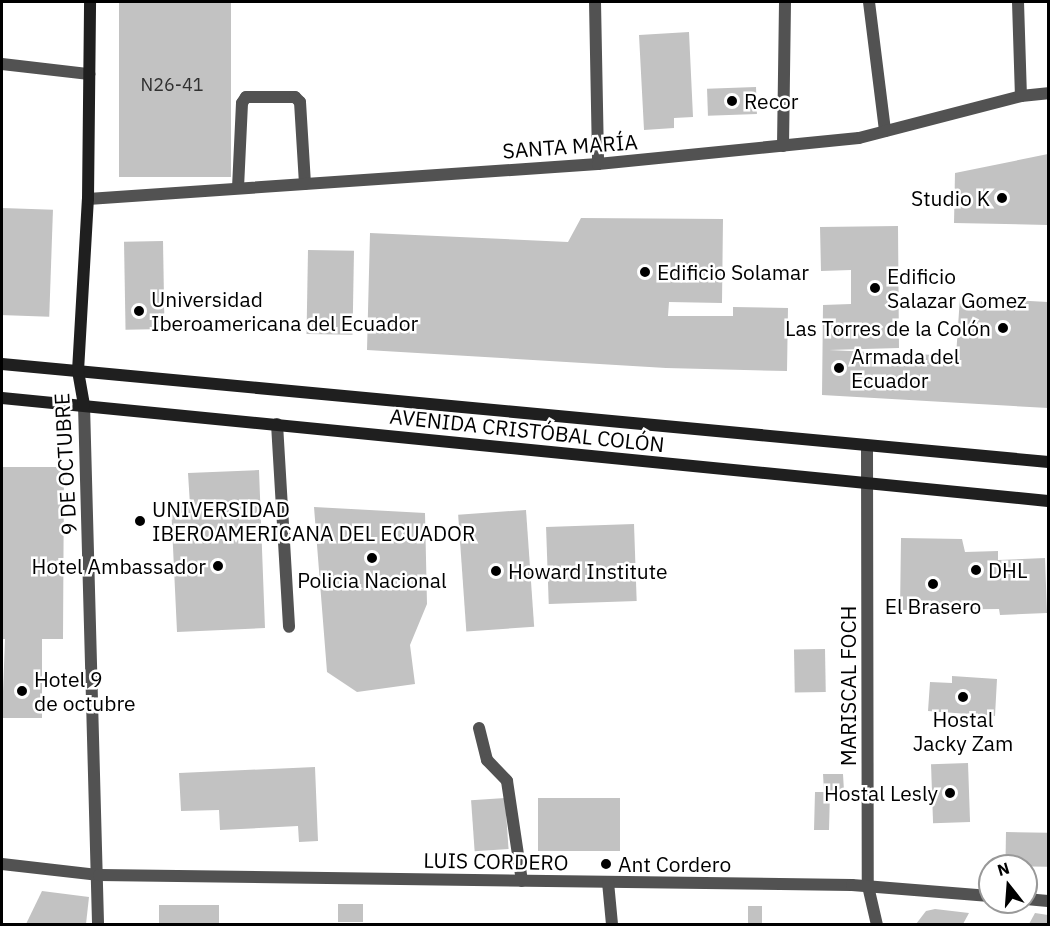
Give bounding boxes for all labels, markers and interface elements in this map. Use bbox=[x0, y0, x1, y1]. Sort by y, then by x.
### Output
house number: N26-41 bbox=[140, 74, 204, 96]
place label: Recor bbox=[744, 88, 799, 114]
marker: Recor bbox=[725, 94, 739, 108]
street label: SANTA MARÍA bbox=[502, 129, 638, 163]
place label: Studio K bbox=[911, 185, 990, 211]
marker: Studio K bbox=[995, 191, 1009, 205]
place label: Edificio Solamar bbox=[657, 259, 809, 285]
place label: Edificio Salazar Gomez bbox=[887, 263, 1027, 313]
marker: Edificio Solamar bbox=[638, 265, 652, 279]
marker: Edificio Salazar Gomez bbox=[868, 281, 882, 295]
place label: Universidad Iberoamericana del Ecuador bbox=[151, 286, 418, 336]
marker: Universidad Iberoamericana del Ecuador bbox=[132, 304, 146, 318]
place label: Las Torres de la Colón bbox=[785, 315, 991, 341]
marker: Las Torres de la Colón bbox=[996, 321, 1010, 335]
place label: Armada del Ecuador bbox=[851, 343, 959, 393]
marker: Armada del Ecuador bbox=[832, 361, 846, 375]
street label: 9 DE OCTUBRE bbox=[49, 392, 81, 536]
street label: AVENIDA CRISTÓBAL COLÓN bbox=[388, 403, 666, 457]
place label: UNIVERSIDAD IBEROAMERICANA DEL ECUADOR bbox=[152, 496, 475, 546]
marker: UNIVERSIDAD IBEROAMERICANA DEL ECUADOR bbox=[133, 514, 147, 528]
marker: Policia Nacional bbox=[365, 551, 379, 565]
place label: Hotel Ambassador bbox=[32, 553, 206, 579]
place label: DHL bbox=[988, 557, 1027, 583]
place label: Howard Institute bbox=[508, 558, 668, 584]
marker: Hotel Ambassador bbox=[211, 559, 225, 573]
marker: DHL bbox=[969, 563, 983, 577]
marker: Howard Institute bbox=[489, 564, 503, 578]
place label: Policia Nacional bbox=[297, 567, 447, 593]
marker: El Brasero bbox=[926, 577, 940, 591]
place label: El Brasero bbox=[885, 593, 981, 619]
street label: MARISCAL FOCH bbox=[835, 606, 861, 766]
place label: Hotel 9 de octubre bbox=[34, 666, 136, 716]
marker: Hotel 9 de octubre bbox=[15, 684, 29, 698]
marker: Hostal Jacky Zam bbox=[956, 690, 970, 704]
place label: Hostal Jacky Zam bbox=[913, 706, 1013, 756]
place label: Hostal Lesly bbox=[824, 780, 938, 806]
marker: Hostal Lesly bbox=[943, 786, 957, 800]
street label: LUIS CORDERO bbox=[423, 847, 569, 875]
place label: Ant Cordero bbox=[618, 851, 731, 877]
north arrow bbox=[978, 854, 1038, 914]
marker: Ant Cordero bbox=[599, 857, 613, 871]
text: N bbox=[995, 857, 1012, 880]

